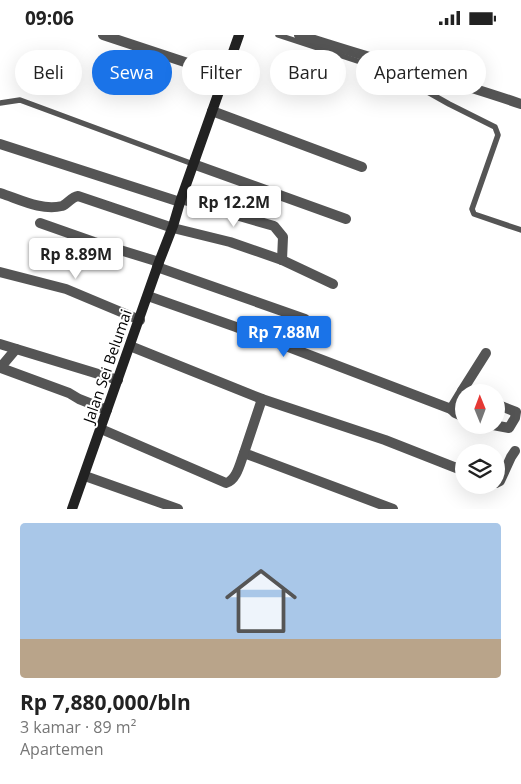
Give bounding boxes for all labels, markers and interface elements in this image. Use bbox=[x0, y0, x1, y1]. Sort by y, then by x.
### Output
text: 09:06 bbox=[25, 5, 74, 31]
chip: Beli bbox=[15, 50, 82, 95]
chip: Sewa bbox=[92, 50, 172, 95]
chip: Filter bbox=[182, 50, 260, 95]
chip: Baru bbox=[270, 50, 346, 95]
chip: Apartemen bbox=[356, 50, 486, 95]
pin: Rp 12.2M bbox=[182, 185, 286, 228]
text: Rp 12.2M bbox=[198, 191, 270, 213]
pin: Rp 8.89M bbox=[24, 237, 128, 280]
text: Rp 8.89M bbox=[40, 243, 112, 265]
street label: Jalan Sei Belumai bbox=[78, 306, 136, 427]
pin: Rp 7.88M bbox=[232, 315, 336, 358]
text: Rp 7.88M bbox=[248, 321, 320, 343]
north arrow bbox=[455, 384, 505, 434]
map controls bbox=[455, 384, 505, 494]
button: layers bbox=[455, 444, 505, 494]
icon: home bbox=[216, 556, 306, 646]
text: Rp 7,880,000/bln bbox=[20, 688, 191, 716]
text: 3 kamar · 89 m² bbox=[20, 716, 136, 738]
text: Apartemen bbox=[20, 738, 104, 760]

